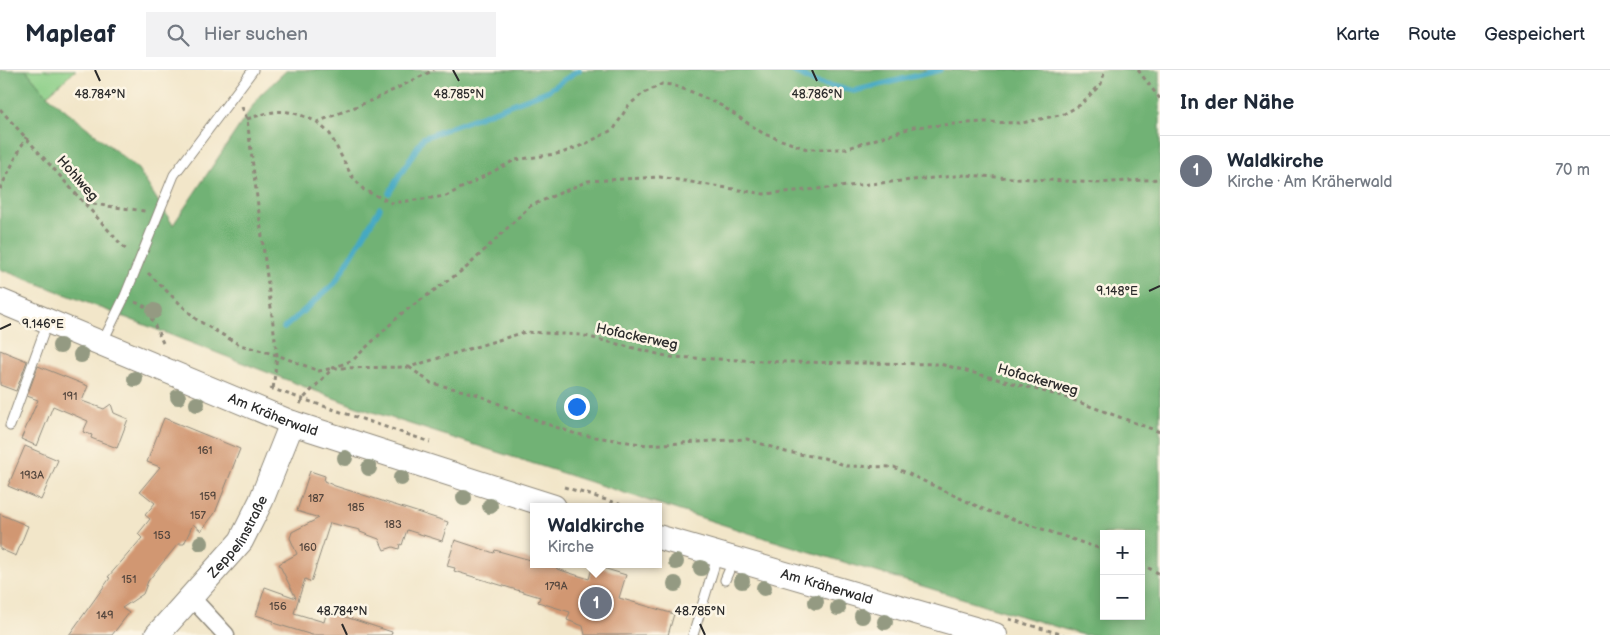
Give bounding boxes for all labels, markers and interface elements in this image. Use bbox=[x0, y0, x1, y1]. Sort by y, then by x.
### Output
search box bbox=[146, 12, 496, 57]
text: Mapleaf bbox=[25, 20, 116, 49]
icon: search bbox=[164, 21, 192, 49]
text: Hier suchen bbox=[204, 23, 308, 46]
text: Karte bbox=[1336, 24, 1380, 45]
text: Route bbox=[1408, 24, 1456, 45]
text: Gespeichert bbox=[1484, 24, 1585, 45]
text: 48.784°N bbox=[75, 87, 125, 102]
text: 48.785°N bbox=[434, 87, 484, 102]
text: 48.786°N bbox=[791, 87, 843, 102]
text: In der Nähe bbox=[1180, 90, 1294, 115]
text: Waldkirche bbox=[1227, 150, 1324, 173]
street label: Hohlweg bbox=[53, 152, 102, 205]
text: 1 bbox=[1193, 161, 1199, 180]
text: 70 m bbox=[1555, 161, 1590, 180]
text: Kirche · Am Kräherwald bbox=[1227, 173, 1392, 192]
text: 9.148°E bbox=[1096, 284, 1138, 299]
text: 9.146°E bbox=[22, 317, 64, 332]
street label: Hofackerweg bbox=[595, 320, 679, 353]
street label: Hofackerweg bbox=[996, 360, 1080, 399]
street label: Am Kräherwald bbox=[226, 389, 320, 440]
house number: 191 bbox=[63, 390, 77, 403]
your location bbox=[564, 394, 590, 420]
house number: 161 bbox=[197, 444, 213, 457]
house number: 193A bbox=[20, 469, 44, 482]
house number: 159 bbox=[200, 490, 216, 503]
house number: 187 bbox=[308, 492, 325, 505]
street label: Zeppelinstraße bbox=[204, 493, 271, 582]
house number: 185 bbox=[348, 501, 364, 514]
popup bbox=[530, 503, 662, 568]
house number: 157 bbox=[190, 509, 207, 522]
text: Waldkirche bbox=[548, 515, 644, 538]
house number: 183 bbox=[384, 518, 402, 531]
house number: 153 bbox=[153, 529, 171, 542]
map controls bbox=[1100, 530, 1145, 620]
button: + bbox=[1100, 530, 1145, 575]
text: Kirche bbox=[548, 538, 594, 557]
house number: 160 bbox=[299, 541, 317, 554]
street label: Am Kräherwald bbox=[779, 565, 875, 608]
house number: 151 bbox=[122, 573, 136, 586]
button: − bbox=[1100, 575, 1145, 620]
house number: 179A bbox=[545, 580, 568, 593]
pin: 1 bbox=[580, 584, 612, 622]
house number: 156 bbox=[269, 600, 287, 613]
text: 48.784°N bbox=[317, 604, 367, 619]
text: 48.785°N bbox=[675, 604, 725, 619]
house number: 149 bbox=[96, 609, 114, 622]

